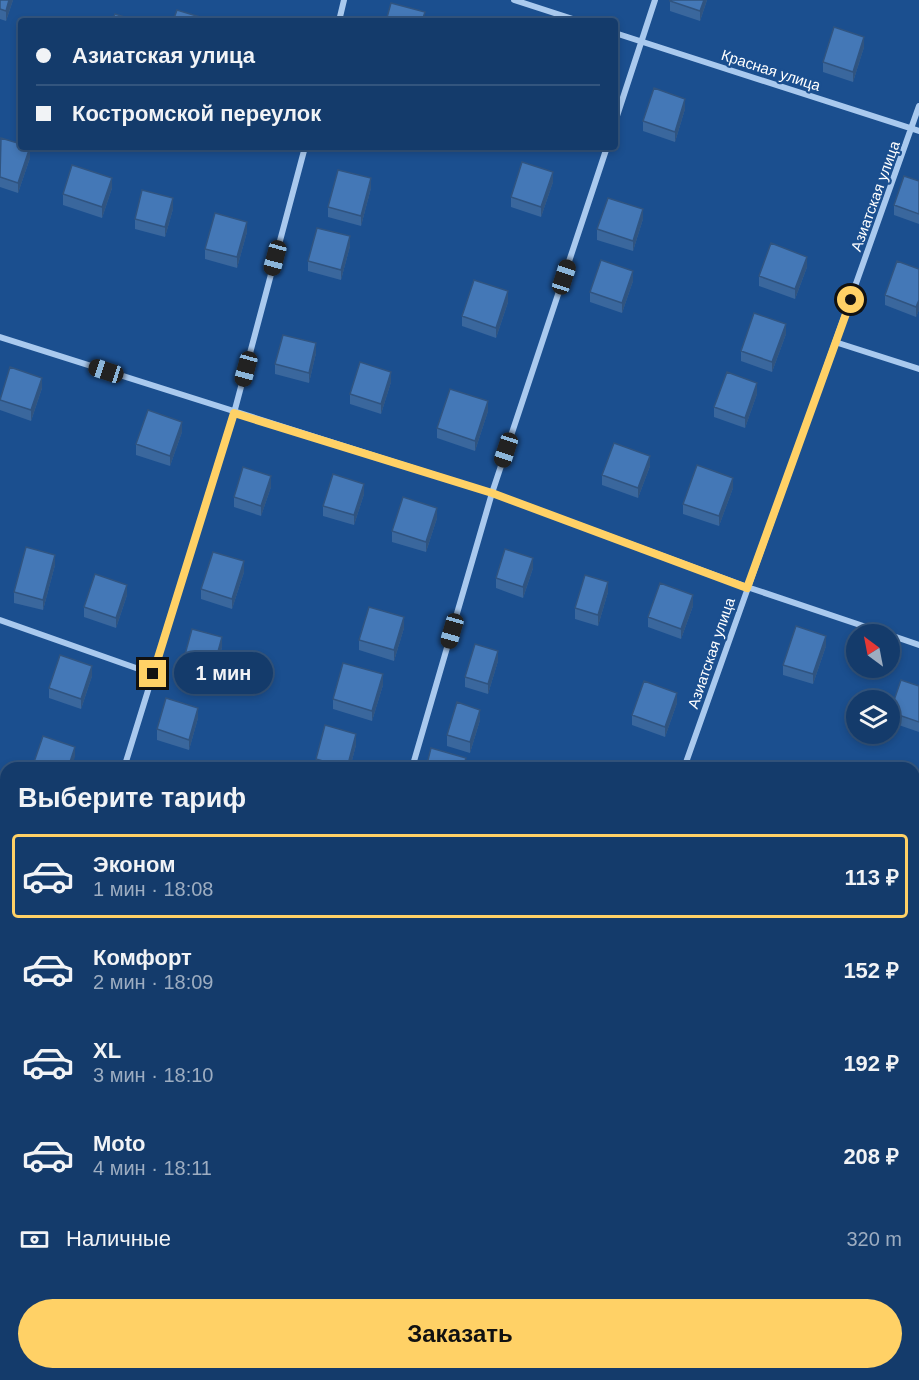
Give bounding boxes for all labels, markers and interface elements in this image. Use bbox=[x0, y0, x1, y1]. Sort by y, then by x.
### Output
text: Азиатская улица bbox=[72, 43, 255, 68]
street label: Красная улица bbox=[719, 46, 823, 94]
text: Костромской переулок bbox=[72, 101, 321, 126]
street label: Азиатская улица bbox=[847, 138, 903, 254]
car bbox=[262, 238, 288, 278]
car bbox=[550, 257, 578, 297]
route start bbox=[837, 286, 864, 313]
car bbox=[233, 349, 259, 389]
car bbox=[86, 357, 126, 385]
car bbox=[492, 430, 520, 470]
street label: Азиатская улица bbox=[684, 595, 738, 711]
car bbox=[438, 611, 466, 651]
north arrow bbox=[846, 624, 900, 678]
map controls bbox=[846, 624, 900, 744]
callout: 1 мин bbox=[174, 653, 273, 695]
route end bbox=[139, 660, 166, 687]
text: 1 мин bbox=[196, 662, 251, 684]
button: layers bbox=[846, 690, 900, 744]
text: Выберите тариф bbox=[18, 783, 246, 813]
icon: car bbox=[21, 849, 75, 903]
text: Эконом bbox=[93, 852, 176, 877]
text: 113 ₽ bbox=[845, 865, 899, 890]
text: 1 мин · 18:08 bbox=[93, 878, 213, 900]
icon: car bbox=[21, 942, 75, 996]
text: Комфорт bbox=[93, 945, 192, 970]
text: 152 ₽ bbox=[843, 958, 899, 983]
text: 2 мин · 18:09 bbox=[93, 971, 213, 993]
icon: car bbox=[21, 1035, 75, 1089]
text: XL bbox=[93, 1038, 121, 1063]
text: 192 ₽ bbox=[843, 1051, 899, 1076]
text: 3 мин · 18:10 bbox=[93, 1064, 213, 1086]
icon: car bbox=[21, 1128, 75, 1182]
text: Moto bbox=[93, 1131, 146, 1156]
text: 208 ₽ bbox=[843, 1144, 899, 1169]
text: 4 мин · 18:11 bbox=[93, 1157, 212, 1179]
icon: cash bbox=[18, 1223, 51, 1256]
text: Наличные bbox=[66, 1226, 171, 1251]
text: 320 m bbox=[846, 1228, 902, 1250]
button: Заказать bbox=[18, 1299, 902, 1368]

